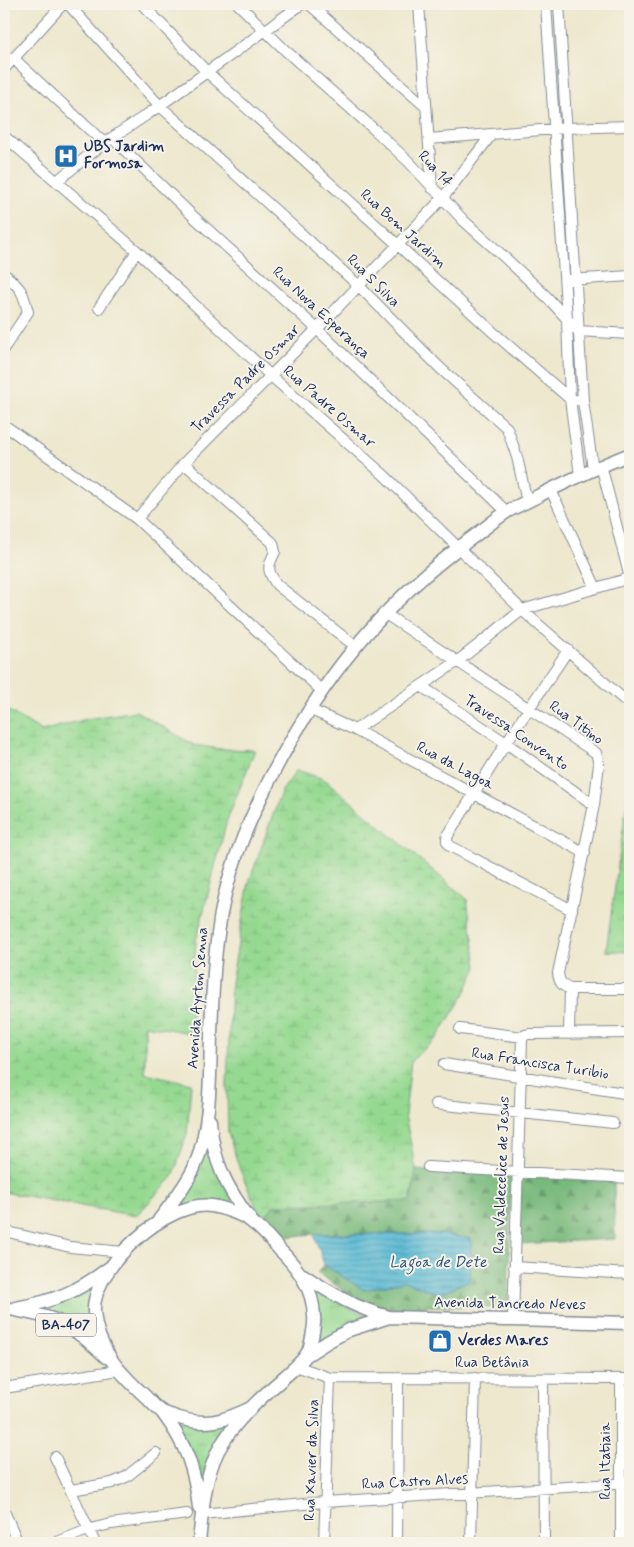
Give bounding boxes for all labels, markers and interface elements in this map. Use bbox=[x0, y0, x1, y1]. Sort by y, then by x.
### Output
place label: UBS Jardim Formosa bbox=[84, 137, 164, 174]
hospital icon: UBS Jardim Formosa bbox=[53, 143, 79, 169]
street label: Rua 14 bbox=[413, 147, 457, 191]
street label: Rua Bom Jardim bbox=[355, 185, 451, 273]
street label: Rua S Silva bbox=[342, 250, 404, 312]
street label: Rua Nova Esperança bbox=[268, 262, 375, 364]
street label: Travessa Padre Osmar bbox=[187, 320, 305, 438]
street label: Rua Padre Osmar bbox=[278, 361, 380, 453]
street label: Travessa Convento bbox=[460, 691, 572, 776]
street label: Rua Titino bbox=[545, 696, 607, 750]
street label: Rua da Lagoa bbox=[412, 737, 498, 796]
street label: Avenida Ayrton Senna bbox=[183, 926, 213, 1070]
street label: Rua Francisca Turibio bbox=[470, 1043, 610, 1085]
street label: Rua Valdecelice de Jesus bbox=[489, 1096, 515, 1254]
water label: Lagoa de Dete bbox=[389, 1252, 487, 1275]
street label: Avenida Tancredo Neves bbox=[434, 1293, 586, 1315]
road number: BA-407 bbox=[36, 1314, 96, 1336]
shop icon: Verdes Mares bbox=[427, 1328, 453, 1354]
place label: Verdes Mares bbox=[458, 1331, 549, 1351]
street label: Rua Betânia bbox=[455, 1353, 529, 1373]
street label: Rua Xavier da Silva bbox=[300, 1399, 324, 1521]
street label: Rua Itatiaia bbox=[596, 1421, 616, 1500]
street label: Rua Castro Alves bbox=[361, 1469, 469, 1495]

